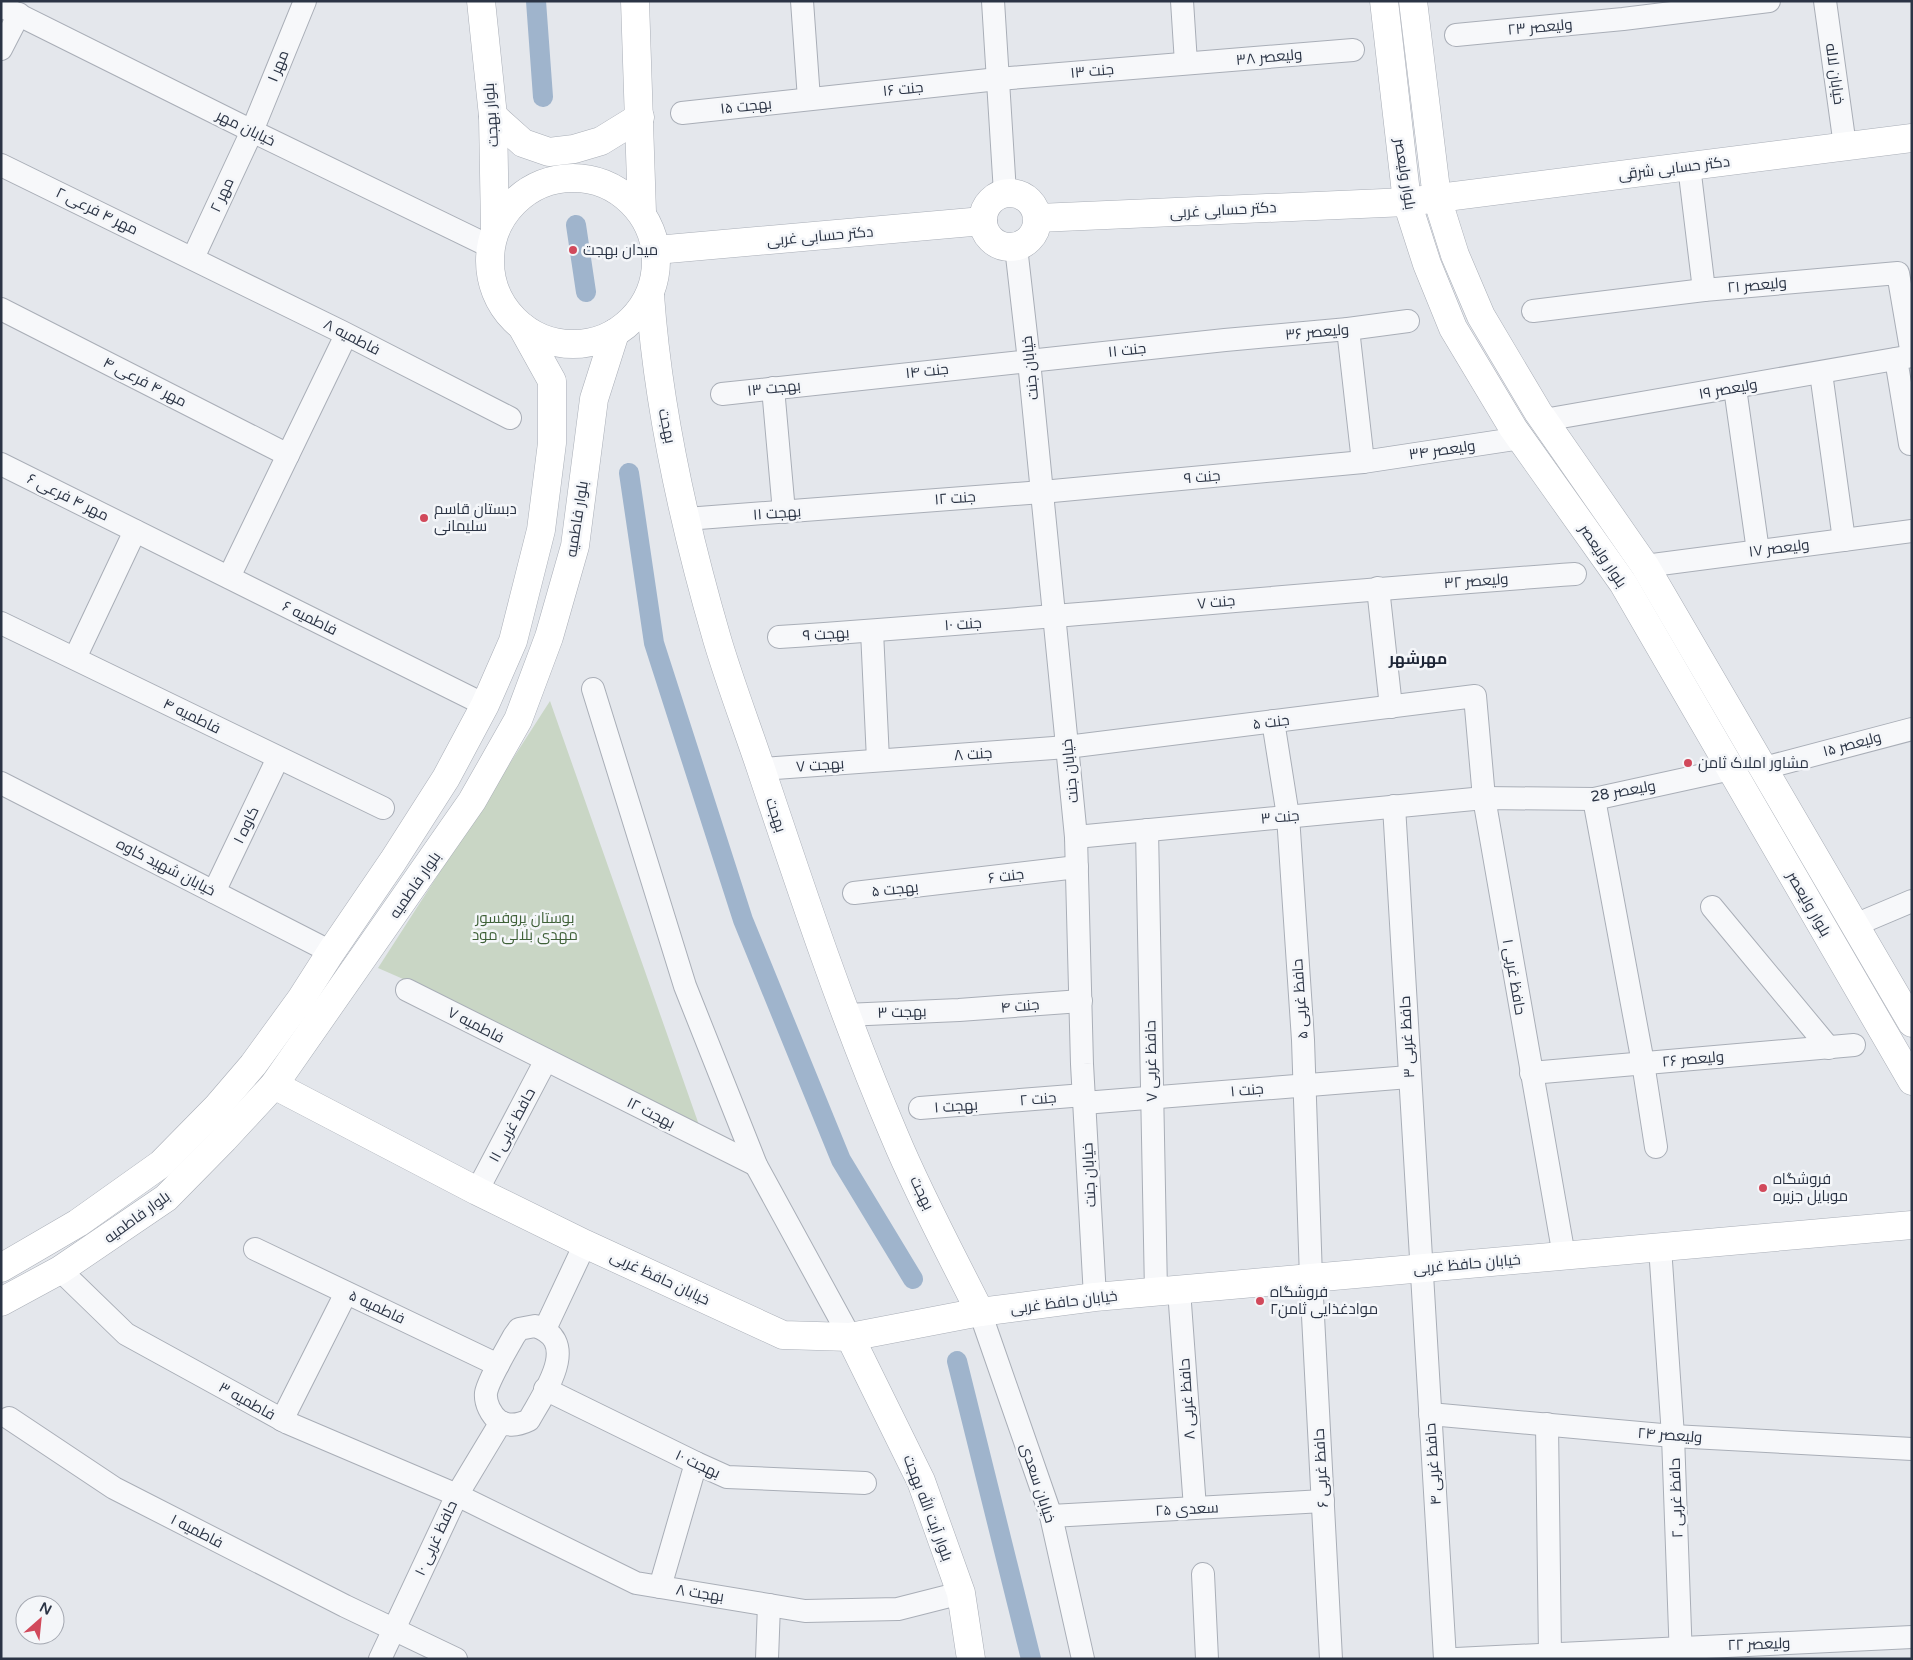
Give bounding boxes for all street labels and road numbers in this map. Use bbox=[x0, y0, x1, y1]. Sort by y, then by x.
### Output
street label: ولیعصر ۲۳ bbox=[1507, 15, 1573, 39]
street label: خیابان لاله bbox=[1821, 42, 1848, 106]
street label: ولیعصر ۳۸ bbox=[1235, 45, 1303, 69]
street label: مهر ۱ bbox=[264, 48, 293, 85]
street label: جنت ۱۳ bbox=[1069, 60, 1115, 82]
street label: جنت ۱۶ bbox=[882, 78, 924, 100]
street label: بلوار بهجت bbox=[480, 82, 503, 148]
street label: بهجت ۱۵ bbox=[719, 94, 773, 119]
street label: خیابان مهر bbox=[212, 106, 278, 151]
street label: بلوار ولیعصر bbox=[1390, 136, 1420, 211]
street label: دکتر حسابی شرقی bbox=[1617, 152, 1731, 185]
street label: مهر ۲ bbox=[206, 175, 239, 215]
street label: مهر ۴ فرعی ۲ bbox=[52, 183, 141, 240]
street label: دکتر حسابی غربی bbox=[1169, 198, 1277, 223]
street label: دکتر حسابی غربی bbox=[766, 222, 874, 251]
street label: ولیعصر ۲۱ bbox=[1727, 273, 1787, 297]
street label: فاطمیه ۸ bbox=[321, 315, 383, 359]
street label: ولیعصر ۳۶ bbox=[1284, 320, 1350, 344]
street label: خیابان جنت bbox=[1018, 335, 1043, 401]
street label: جنت ۱۱ bbox=[1107, 339, 1147, 361]
street label: مهر ۴ فرعی ۴ bbox=[100, 353, 190, 412]
street label: جنت ۱۴ bbox=[904, 360, 950, 382]
street label: ولیعصر ۱۹ bbox=[1697, 375, 1759, 403]
street label: بهجت ۱۳ bbox=[746, 376, 802, 401]
street label: بهجت bbox=[654, 407, 679, 445]
street label: ولیعصر ۳۴ bbox=[1408, 436, 1476, 464]
street label: جنت ۹ bbox=[1183, 466, 1221, 488]
street label: مهر ۴ فرعی ۶ bbox=[24, 469, 112, 525]
street label: بلوار فاطمیه bbox=[562, 480, 592, 558]
street label: جنت ۱۲ bbox=[934, 488, 976, 508]
street label: بهجت ۱۱ bbox=[752, 502, 802, 525]
street label: بلوار ولیعصر bbox=[1575, 520, 1631, 591]
street label: ولیعصر ۱۷ bbox=[1748, 535, 1810, 561]
street label: ولیعصر ۳۲ bbox=[1443, 570, 1509, 592]
street label: جنت ۷ bbox=[1196, 591, 1236, 613]
street label: فاطمیه ۶ bbox=[280, 597, 340, 639]
street label: جنت ۱۰ bbox=[944, 614, 982, 634]
street label: بهجت ۹ bbox=[802, 623, 850, 646]
street label: فاطمیه ۴ bbox=[160, 694, 224, 738]
street label: جنت ۵ bbox=[1251, 711, 1291, 733]
street label: ولیعصر ۱۵ bbox=[1821, 728, 1883, 760]
street label: خیابان جنت bbox=[1058, 738, 1083, 804]
street label: جنت ۸ bbox=[953, 744, 993, 764]
street label: بهجت ۷ bbox=[795, 754, 845, 777]
street label: ولیعصر 28 bbox=[1589, 776, 1657, 806]
street label: بهجت bbox=[761, 795, 790, 835]
street label: کاوه ۱ bbox=[229, 803, 263, 847]
street label: جنت ۳ bbox=[1260, 806, 1300, 828]
street label: خیابان شهید کاوه bbox=[113, 834, 219, 901]
street label: بلوار فاطمیه bbox=[386, 848, 444, 922]
street label: جنت ۶ bbox=[987, 865, 1025, 887]
street label: بلوار ولیعصر bbox=[1783, 867, 1835, 940]
street label: بهجت ۵ bbox=[871, 878, 920, 901]
street label: حافظ غربی ۱ bbox=[1497, 938, 1530, 1017]
street label: حافظ غربی ۵ bbox=[1288, 958, 1313, 1040]
street label: جنت ۴ bbox=[1000, 995, 1040, 1017]
street label: حافظ غربی ۳ bbox=[1396, 995, 1419, 1079]
street label: بهجت ۳ bbox=[877, 1002, 927, 1023]
street label: فاطمیه ۷ bbox=[445, 1003, 507, 1047]
street label: حافظ غربی ۷ bbox=[1141, 1020, 1162, 1102]
street label: ولیعصر ۲۶ bbox=[1661, 1047, 1725, 1071]
street label: جنت ۱ bbox=[1230, 1080, 1264, 1100]
street label: حافظ غربی ۱۱ bbox=[485, 1085, 540, 1166]
street label: جنت ۲ bbox=[1019, 1088, 1057, 1110]
street label: بهجت ۱۲ bbox=[623, 1093, 678, 1134]
street label: بهجت ۱ bbox=[934, 1095, 979, 1118]
street label: خیابان جنت bbox=[1078, 1142, 1101, 1208]
street label: بهجت bbox=[905, 1173, 938, 1213]
street label: بلوار فاطمیه bbox=[101, 1187, 173, 1247]
street label: خیابان حافظ غربی bbox=[607, 1247, 713, 1310]
street label: خیابان حافظ غربی bbox=[1412, 1250, 1522, 1279]
street label: فاطمیه ۵ bbox=[346, 1286, 408, 1328]
street label: خیابان حافظ غربی bbox=[1009, 1286, 1119, 1318]
street label: حافظ غربی ۸ bbox=[1175, 1358, 1200, 1440]
street label: فاطمیه ۳ bbox=[216, 1378, 278, 1424]
street label: حافظ غربی ۴ bbox=[1421, 1422, 1446, 1506]
street label: ولیعصر ۲۴ bbox=[1637, 1424, 1703, 1446]
street label: حافظ غربی ۶ bbox=[1310, 1428, 1333, 1508]
street label: خیابان سعدی bbox=[1016, 1441, 1059, 1526]
street label: بهجت ۱۰ bbox=[672, 1446, 723, 1483]
street label: بلوار آیت الله بهجت bbox=[899, 1452, 957, 1564]
street label: حافظ غربی ۲ bbox=[1666, 1458, 1687, 1538]
street label: حافظ غربی ۱۰ bbox=[411, 1498, 462, 1579]
street label: سعدی ۲۵ bbox=[1155, 1498, 1219, 1521]
street label: فاطمیه ۱ bbox=[168, 1510, 226, 1552]
street label: بهجت ۸ bbox=[674, 1580, 725, 1607]
street label: ولیعصر ۲۲ bbox=[1727, 1634, 1791, 1654]

